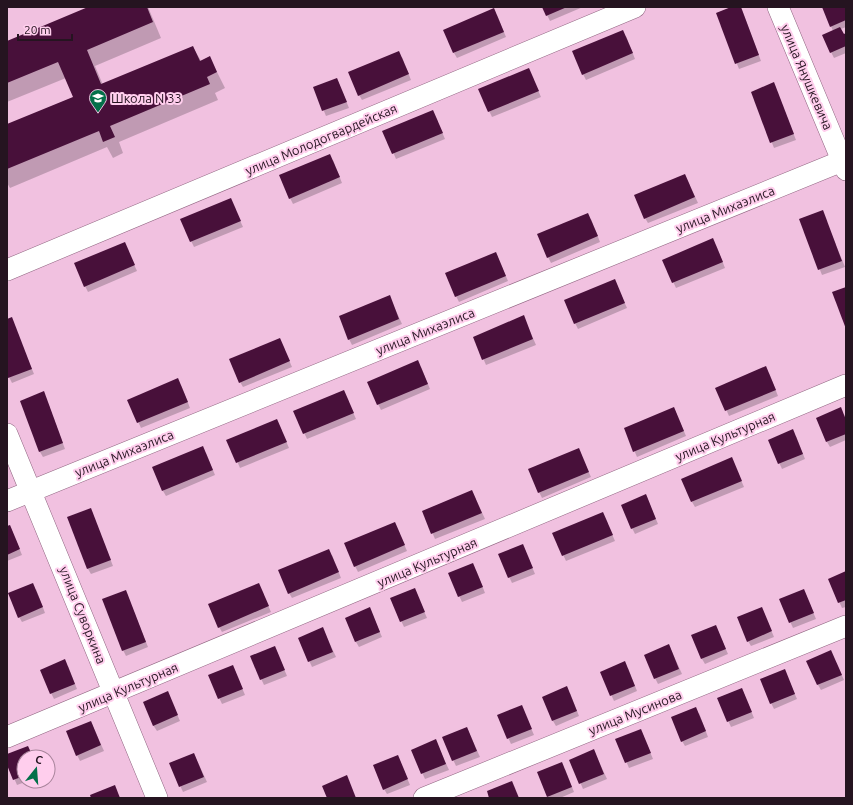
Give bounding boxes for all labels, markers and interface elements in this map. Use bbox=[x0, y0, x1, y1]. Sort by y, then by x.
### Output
scale bar bbox=[18, 16, 72, 42]
street label: улица Янушкевича bbox=[778, 22, 836, 132]
text: 20 m bbox=[24, 23, 51, 36]
school or university icon: Школа N 33 bbox=[88, 88, 108, 113]
place label: Школа N 33 bbox=[111, 91, 182, 105]
street label: улица Молодогвардейская bbox=[243, 101, 399, 177]
street label: улица Михаэлиса bbox=[674, 183, 776, 235]
street label: улица Михаэлиса bbox=[374, 305, 476, 357]
street label: улица Культурная bbox=[673, 409, 777, 463]
street label: улица Михаэлиса bbox=[73, 427, 175, 479]
street label: улица Культурная bbox=[375, 535, 479, 589]
street label: улица Суворкина bbox=[57, 564, 109, 666]
street label: улица Культурная bbox=[76, 660, 180, 714]
street label: улица Мусинова bbox=[587, 687, 683, 737]
north arrow bbox=[16, 749, 56, 789]
text: С bbox=[34, 753, 44, 766]

